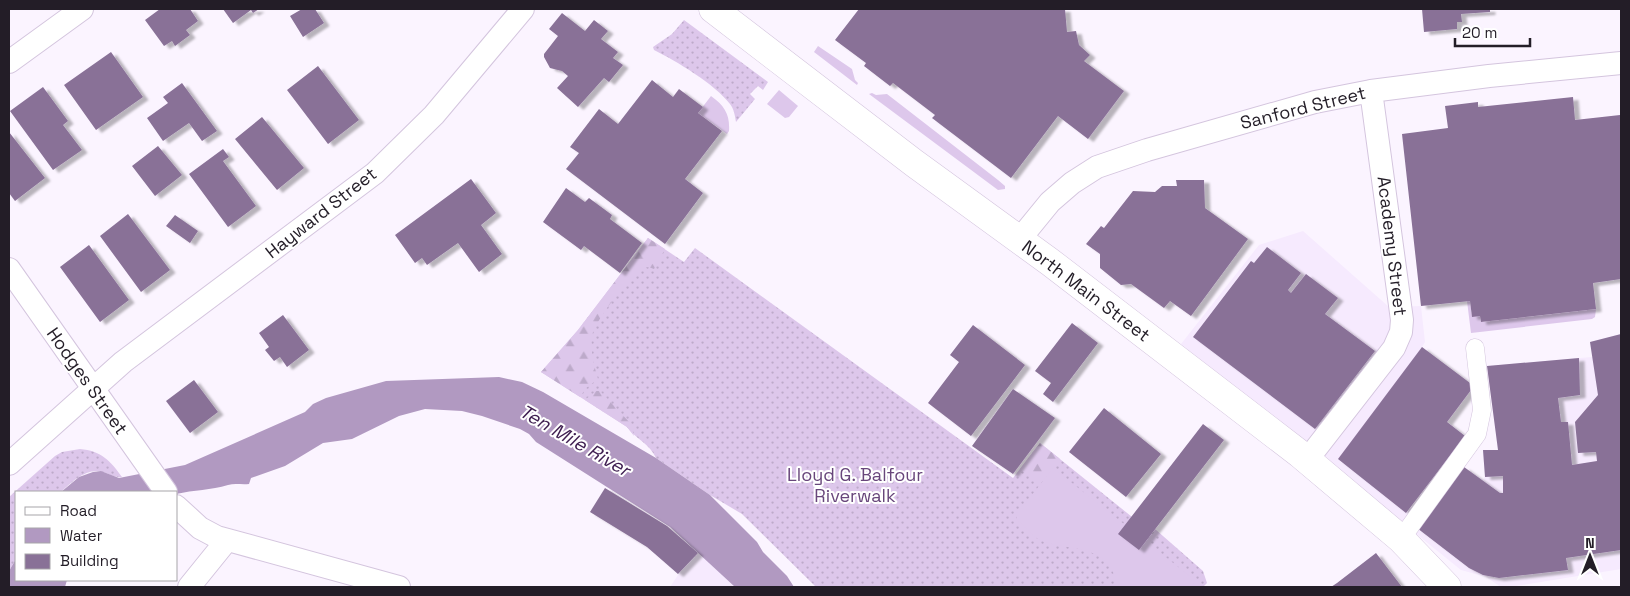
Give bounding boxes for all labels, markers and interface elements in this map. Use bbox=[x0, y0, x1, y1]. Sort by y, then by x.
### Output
scale bar bbox=[1455, 15, 1530, 47]
text: 20 m bbox=[1462, 23, 1497, 42]
street label: Sanford Street bbox=[1238, 81, 1368, 134]
street label: Hayward Street bbox=[260, 162, 381, 263]
street label: Academy Street bbox=[1373, 175, 1412, 317]
street label: North Main Street bbox=[1018, 235, 1155, 346]
street label: Hodges Street bbox=[42, 323, 133, 439]
water label: Ten Mile River bbox=[515, 399, 636, 483]
park label: Lloyd G. Balfour Riverwalk bbox=[787, 463, 923, 507]
legend bbox=[15, 491, 178, 581]
text: Road bbox=[60, 501, 97, 520]
text: Water bbox=[60, 526, 103, 545]
north arrow bbox=[1565, 531, 1615, 581]
text: N bbox=[1585, 534, 1595, 552]
text: Building bbox=[60, 551, 119, 570]

